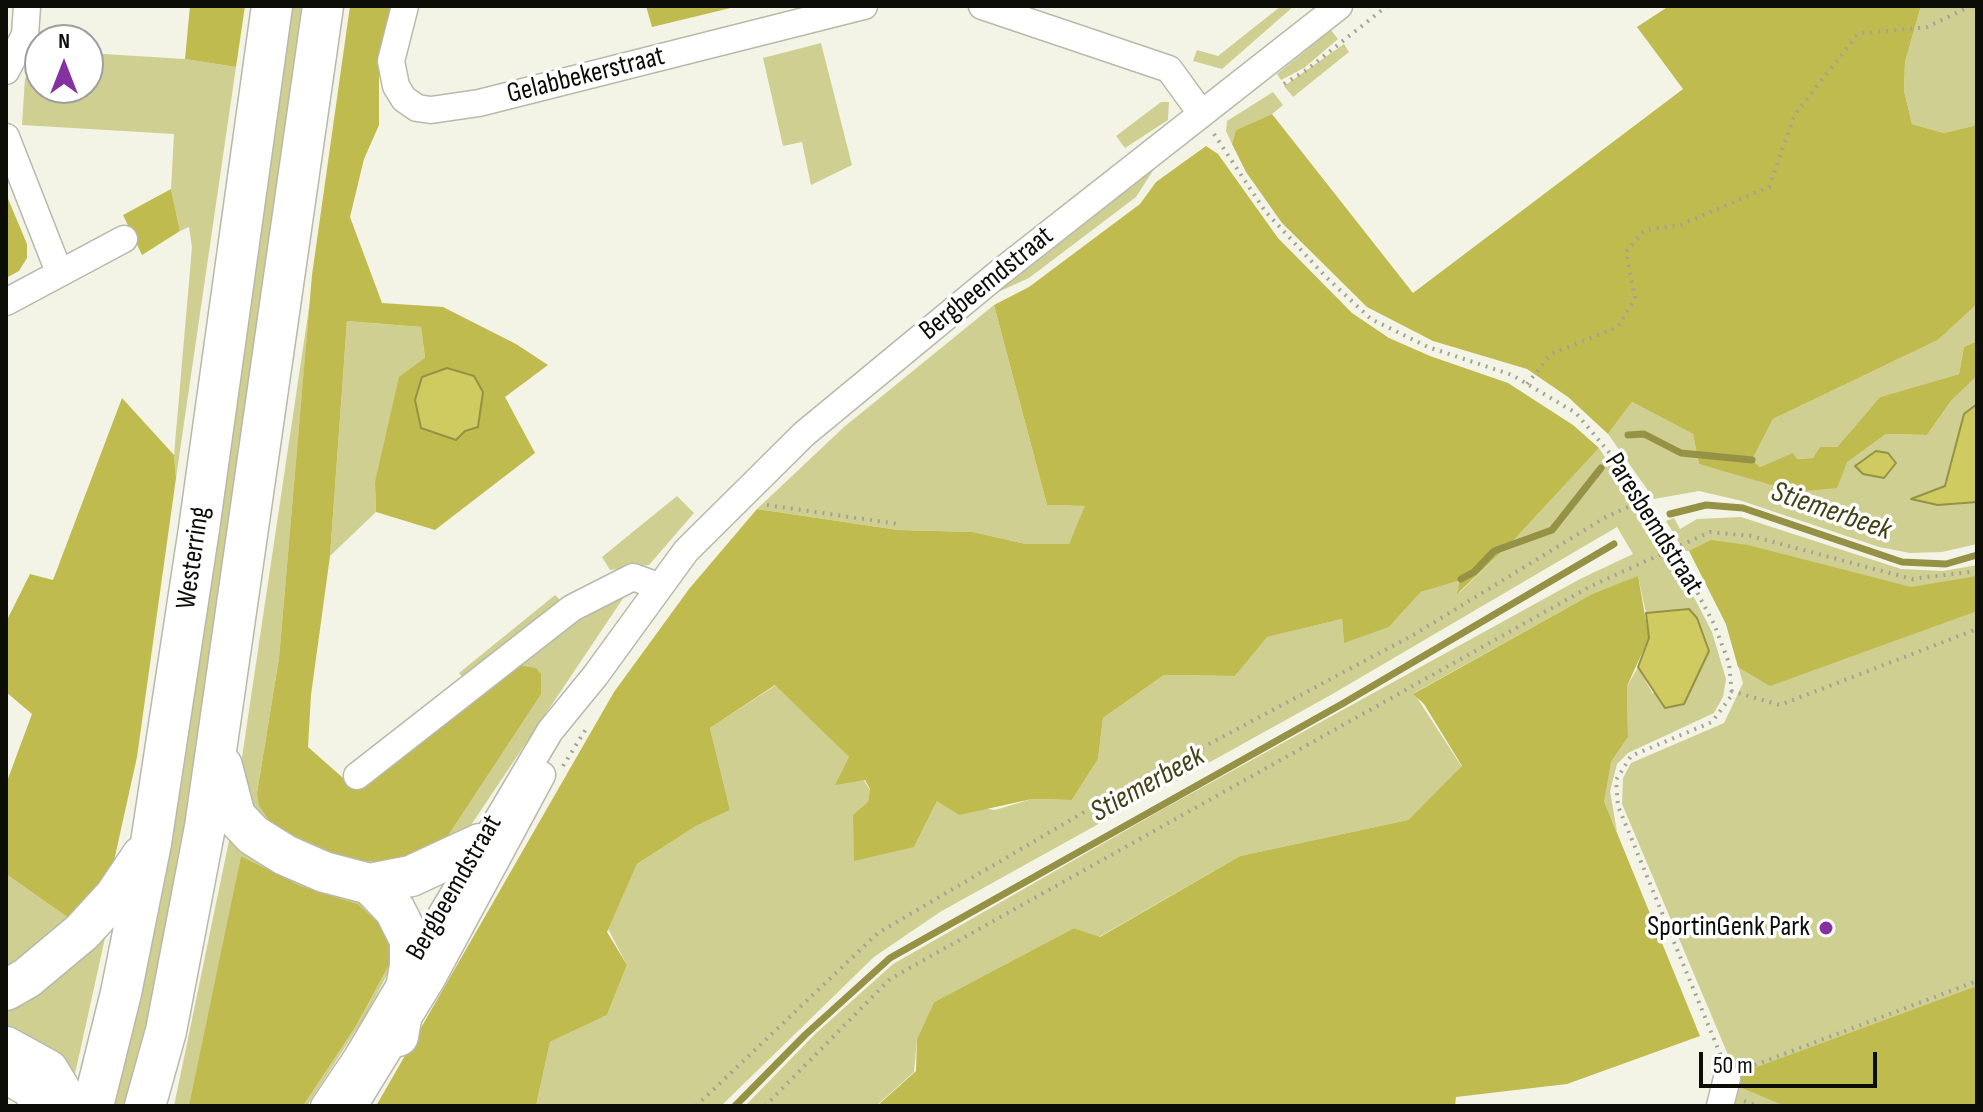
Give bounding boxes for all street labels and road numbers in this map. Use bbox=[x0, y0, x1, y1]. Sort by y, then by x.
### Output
street label: Gelabbekerstraat bbox=[504, 40, 668, 112]
street label: Bergbeemdstraat bbox=[913, 220, 1061, 348]
street label: Paresbemdstraat bbox=[1596, 447, 1710, 601]
street label: Westerring bbox=[170, 505, 218, 611]
street label: Bergbeemdstraat bbox=[400, 809, 510, 967]

